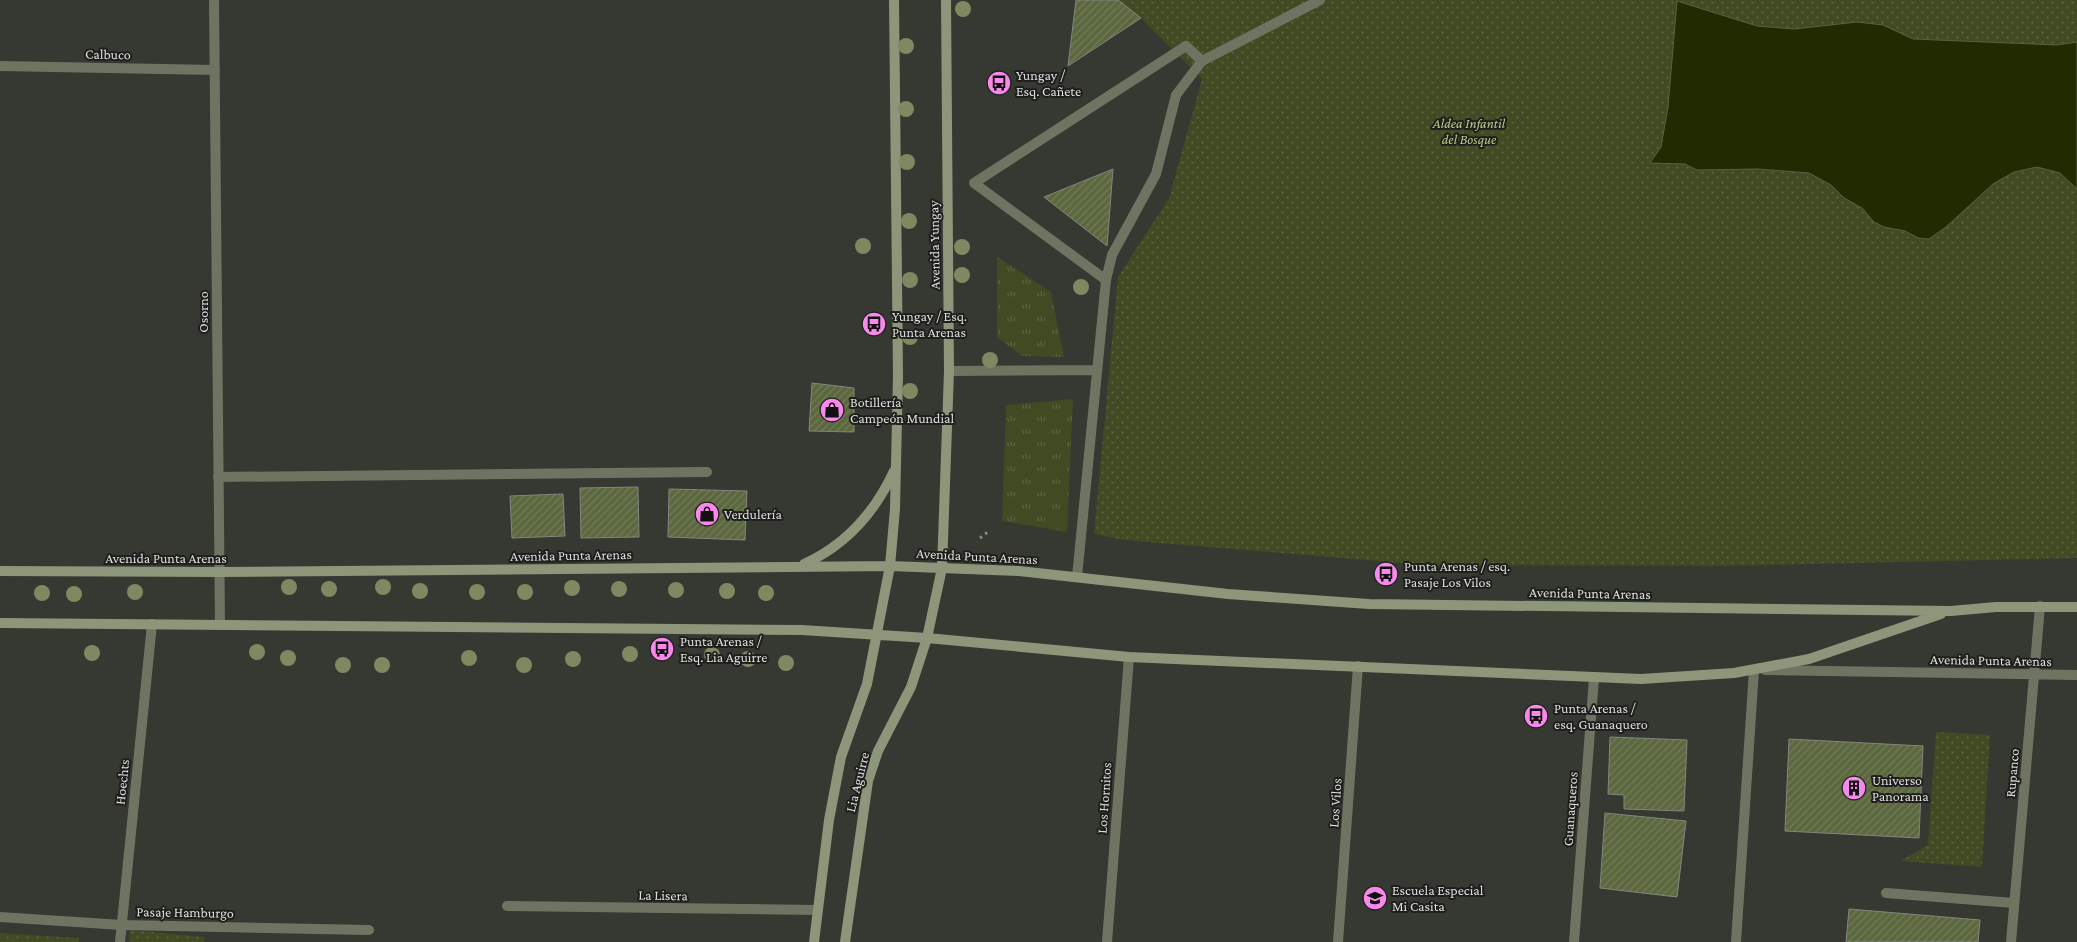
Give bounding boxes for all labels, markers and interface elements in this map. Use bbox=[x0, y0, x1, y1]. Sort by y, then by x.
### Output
street label: Calbuco bbox=[85, 46, 131, 62]
place label: Yungay / Esq. Cañete bbox=[1016, 67, 1081, 99]
bus stop icon: Yungay / Esq. Cañete bbox=[986, 70, 1012, 96]
park label: Aldea Infantil del Bosque bbox=[1432, 115, 1506, 147]
street label: Avenida Yungay bbox=[925, 200, 943, 290]
street label: Osorno bbox=[195, 291, 211, 333]
place label: Yungay / Esq. Punta Arenas bbox=[892, 308, 967, 340]
bus stop icon: Yungay / Esq. Punta Arenas bbox=[861, 311, 887, 337]
place label: Botillería Campeón Mundial bbox=[850, 394, 955, 426]
shop icon: Botillería Campeón Mundial bbox=[819, 397, 845, 423]
shop icon: Verdulería bbox=[694, 501, 720, 527]
place label: Verdulería bbox=[724, 506, 782, 522]
street label: Avenida Punta Arenas bbox=[916, 545, 1038, 567]
street label: Avenida Punta Arenas bbox=[510, 546, 632, 564]
street label: Avenida Punta Arenas bbox=[105, 550, 227, 566]
place label: Punta Arenas / esq. Pasaje Los Vilos bbox=[1404, 558, 1510, 591]
bus stop icon: Punta Arenas / esq. Pasaje Los Vilos bbox=[1373, 561, 1399, 587]
street label: Avenida Punta Arenas bbox=[1529, 584, 1651, 602]
place label: Punta Arenas / Esq. Lia Aguirre bbox=[680, 633, 767, 665]
bus stop icon: Punta Arenas / Esq. Lia Aguirre bbox=[649, 636, 675, 662]
street label: Avenida Punta Arenas bbox=[1930, 651, 2052, 669]
place label: Punta Arenas / esq. Guanaquero bbox=[1554, 700, 1648, 732]
bus stop icon: Punta Arenas / esq. Guanaquero bbox=[1523, 703, 1549, 729]
street label: Rupanco bbox=[2002, 748, 2022, 798]
street label: Lia Aguirre bbox=[842, 750, 872, 814]
street label: Hoechts bbox=[112, 759, 132, 805]
street label: Los Hornitos bbox=[1094, 762, 1114, 834]
street label: Guanaqueros bbox=[1559, 771, 1581, 847]
place label: Universo Panorama bbox=[1872, 772, 1929, 804]
building icon: Universo Panorama bbox=[1841, 775, 1867, 801]
street label: Los Vilos bbox=[1325, 778, 1345, 828]
place label: Escuela Especial Mi Casita bbox=[1392, 882, 1484, 914]
school or university icon: Escuela Especial Mi Casita bbox=[1362, 885, 1388, 911]
street label: La Lisera bbox=[638, 887, 688, 903]
street label: Pasaje Hamburgo bbox=[136, 903, 234, 922]

